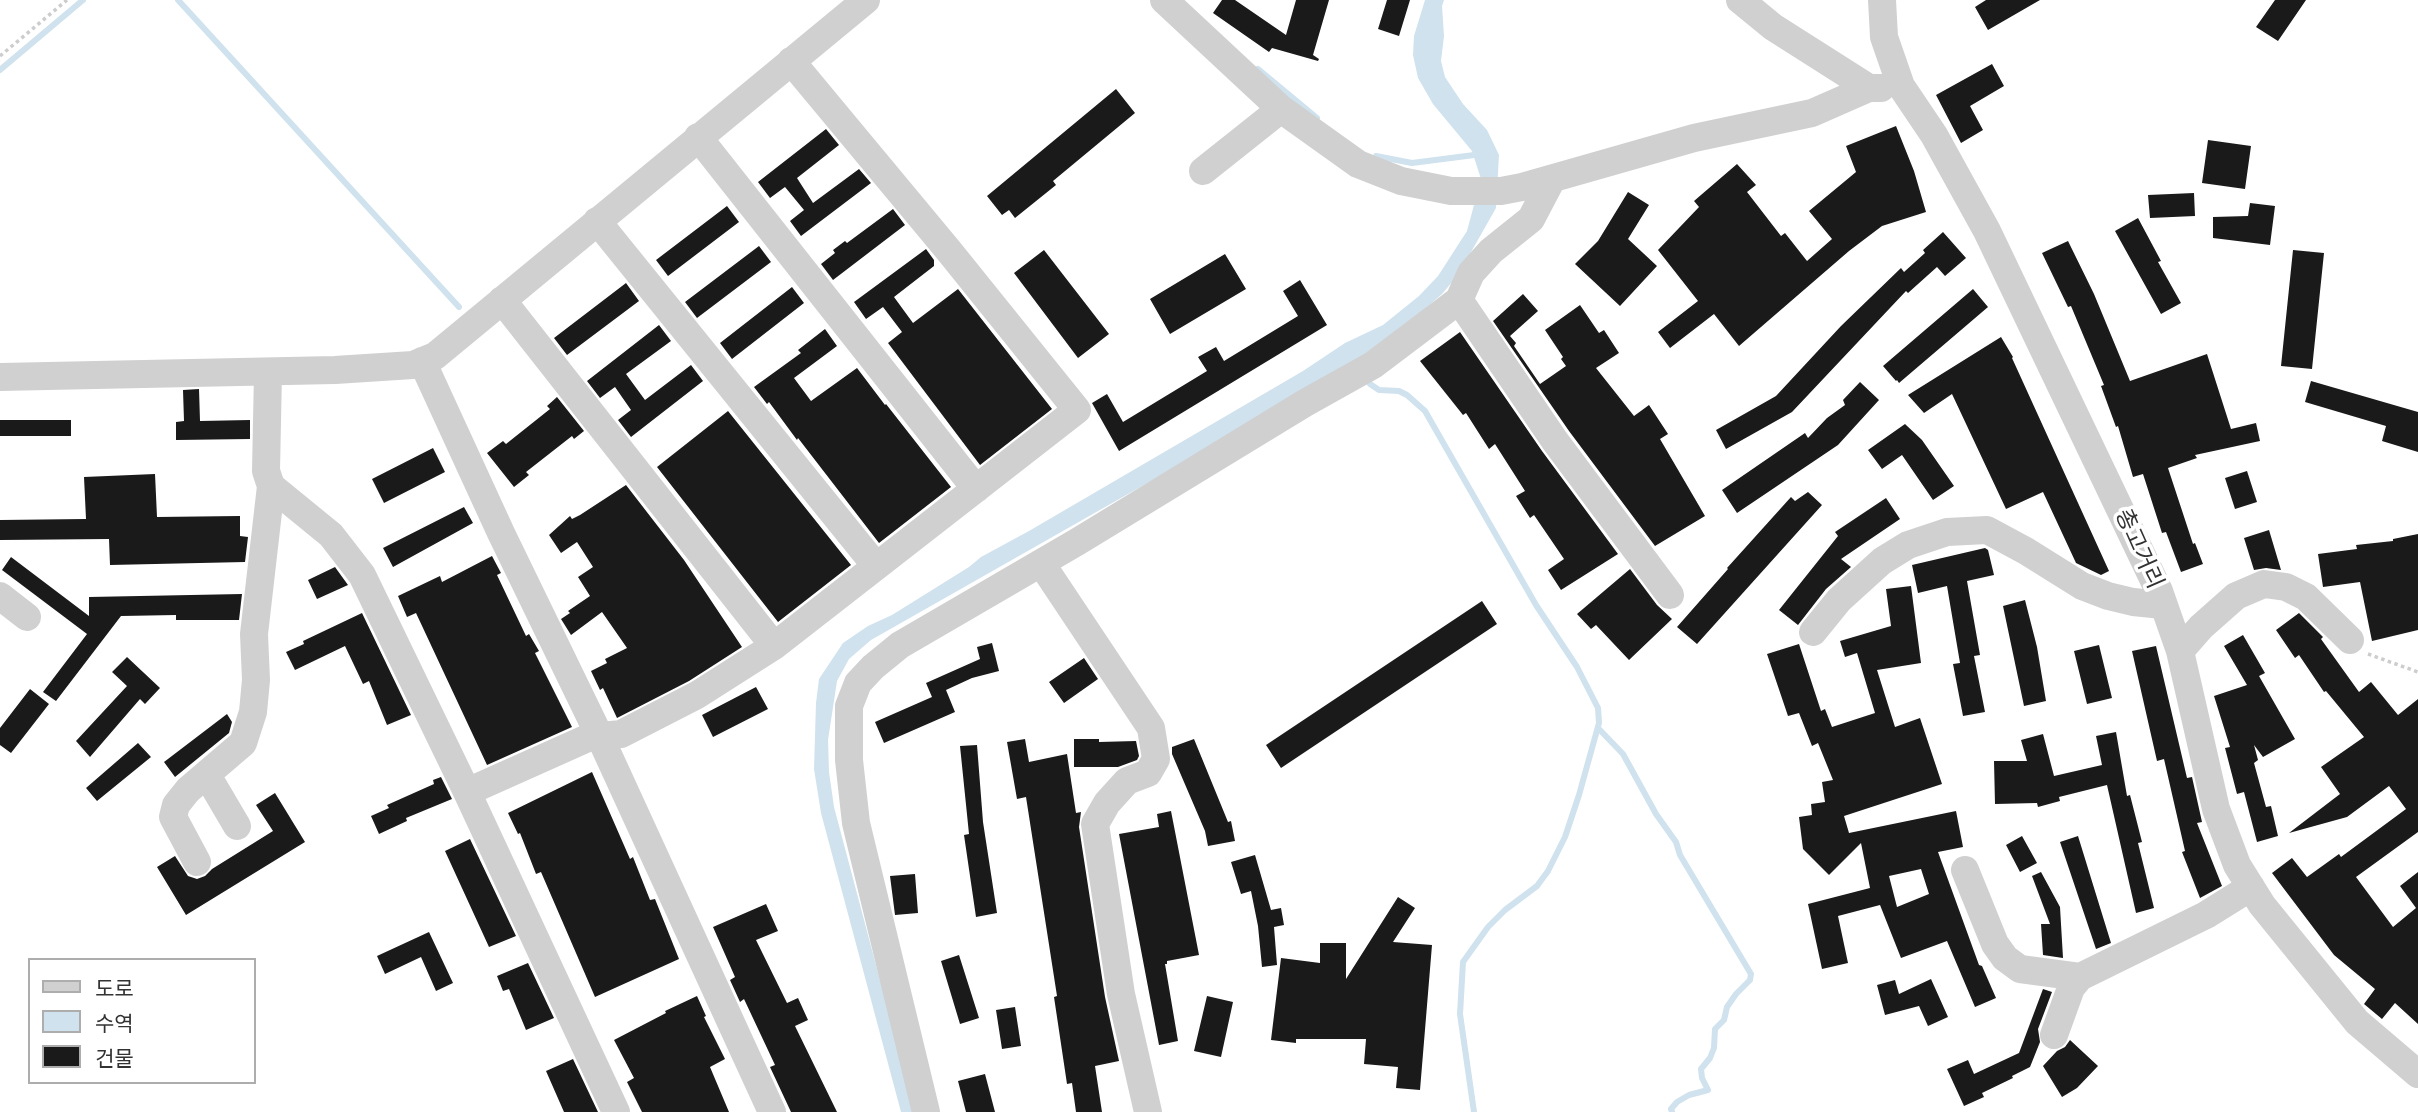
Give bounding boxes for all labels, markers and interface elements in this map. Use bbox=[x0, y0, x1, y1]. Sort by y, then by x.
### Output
street label: 총고거리 bbox=[2109, 505, 2169, 593]
legend bbox=[28, 958, 256, 1084]
text: 도로 bbox=[95, 976, 134, 1001]
text: 수역 bbox=[95, 1011, 134, 1036]
text: 건물 bbox=[95, 1046, 134, 1071]

